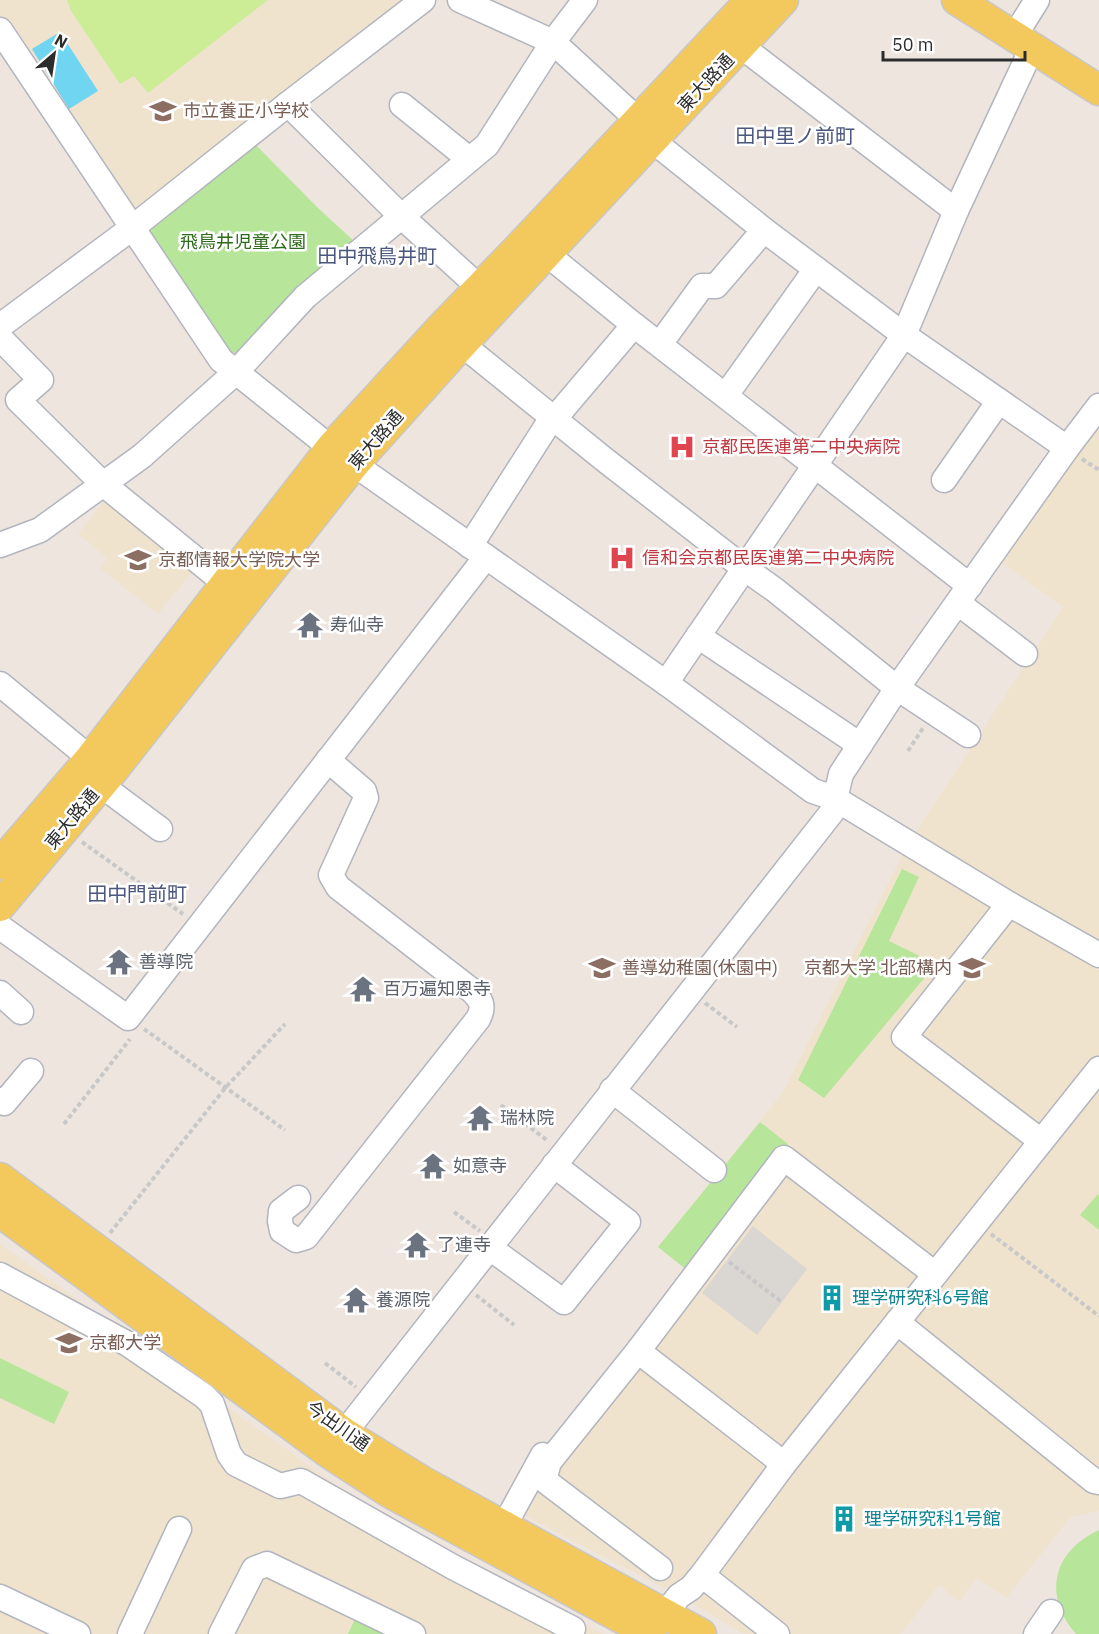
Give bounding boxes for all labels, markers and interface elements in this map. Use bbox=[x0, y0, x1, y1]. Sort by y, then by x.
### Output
north arrow bbox=[24, 24, 84, 84]
scale bar bbox=[883, 24, 1026, 62]
text: N bbox=[51, 29, 71, 52]
text: 50 m bbox=[892, 33, 934, 56]
street label: 東大路通 bbox=[673, 48, 739, 117]
school or university icon: 市立養正小学校 bbox=[148, 96, 178, 126]
place label: 市立養正小学校 bbox=[183, 99, 309, 122]
district label: 田中里ノ前町 bbox=[735, 122, 855, 149]
park label: 飛鳥井児童公園 bbox=[180, 230, 306, 253]
district label: 田中飛鳥井町 bbox=[317, 242, 437, 269]
street label: 東大路通 bbox=[343, 405, 408, 474]
hospital icon: 京都民医連第二中央病院 bbox=[667, 432, 697, 462]
place label: 京都民医連第二中央病院 bbox=[702, 435, 900, 458]
hospital icon: 信和会京都民医連第二中央病院 bbox=[607, 543, 637, 573]
school or university icon: 京都情報大学院大学 bbox=[123, 545, 153, 575]
place label: 信和会京都民医連第二中央病院 bbox=[642, 546, 894, 569]
place label: 京都情報大学院大学 bbox=[158, 548, 320, 571]
temple icon: 寿仙寺 bbox=[295, 610, 325, 640]
place label: 寿仙寺 bbox=[330, 613, 384, 636]
street label: 東大路通 bbox=[40, 784, 104, 854]
district label: 田中門前町 bbox=[87, 880, 187, 907]
temple icon: 善導院 bbox=[104, 947, 134, 977]
place label: 善導院 bbox=[139, 950, 193, 973]
school or university icon: 善導幼稚園(休園中) bbox=[587, 953, 617, 983]
school or university icon: 京都大学 北部構内 bbox=[957, 953, 987, 983]
place label: 善導幼稚園(休園中) bbox=[622, 956, 778, 979]
place label: 京都大学 北部構内 bbox=[804, 956, 952, 979]
temple icon: 百万遍知恩寺 bbox=[348, 974, 378, 1004]
place label: 百万遍知恩寺 bbox=[383, 977, 491, 1000]
temple icon: 瑞林院 bbox=[465, 1103, 495, 1133]
place label: 瑞林院 bbox=[500, 1106, 554, 1129]
temple icon: 如意寺 bbox=[418, 1151, 448, 1181]
place label: 如意寺 bbox=[453, 1154, 507, 1177]
temple icon: 了連寺 bbox=[402, 1230, 432, 1260]
place label: 了連寺 bbox=[437, 1233, 491, 1256]
building icon: 理学研究科6号館 bbox=[817, 1283, 847, 1313]
temple icon: 養源院 bbox=[341, 1285, 371, 1315]
place label: 理学研究科6号館 bbox=[852, 1286, 989, 1309]
place label: 養源院 bbox=[376, 1288, 430, 1311]
school or university icon: 京都大学 bbox=[54, 1328, 84, 1358]
place label: 京都大学 bbox=[89, 1331, 161, 1354]
street label: 今出川通 bbox=[302, 1396, 374, 1456]
building icon: 理学研究科1号館 bbox=[829, 1504, 859, 1534]
place label: 理学研究科1号館 bbox=[864, 1507, 1001, 1530]

